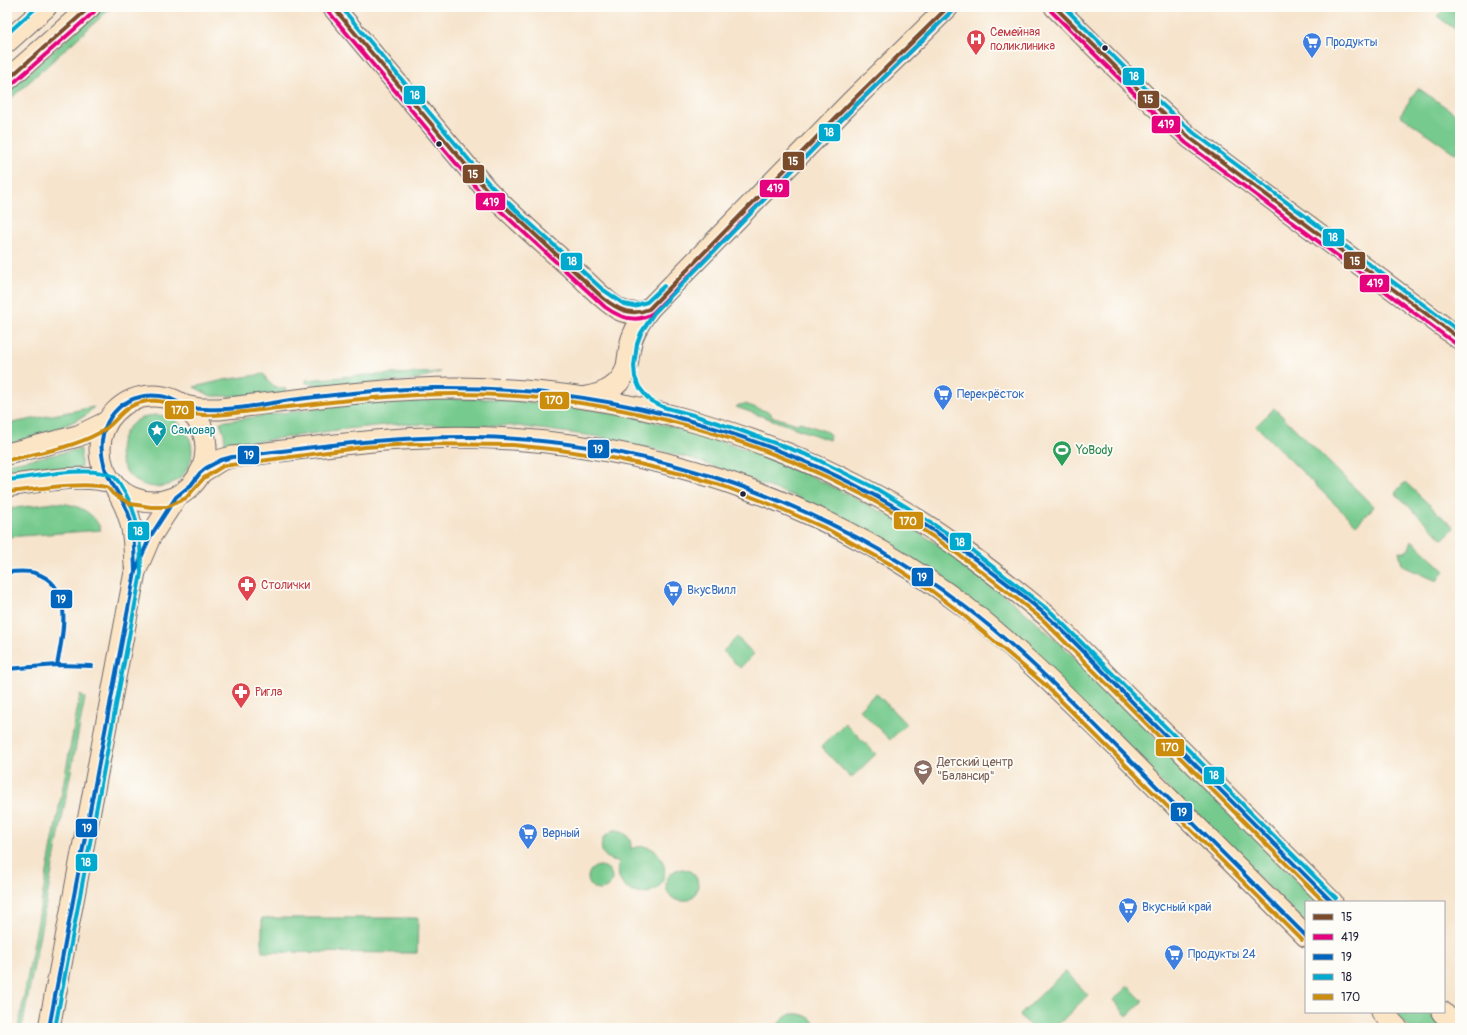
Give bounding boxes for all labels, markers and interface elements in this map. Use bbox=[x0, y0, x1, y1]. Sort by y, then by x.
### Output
place label: Семейная поликлиника bbox=[990, 25, 1056, 54]
hospital icon: Семейная поликлиника bbox=[965, 28, 987, 56]
supermarket icon: Продукты bbox=[1301, 31, 1323, 59]
place label: Продукты bbox=[1326, 35, 1378, 50]
unlabelled marker bbox=[1100, 43, 1110, 53]
line badge: 18 bbox=[1122, 67, 1145, 86]
text: 18 bbox=[1129, 70, 1139, 83]
line badge: 18 bbox=[403, 85, 426, 105]
text: 18 bbox=[410, 89, 420, 102]
line badge: 15 bbox=[1137, 90, 1160, 109]
text: 15 bbox=[1143, 93, 1153, 106]
line badge: 419 bbox=[1151, 115, 1181, 134]
text: 419 bbox=[1157, 118, 1175, 131]
line badge: 18 bbox=[818, 123, 841, 142]
text: 18 bbox=[824, 126, 834, 139]
unlabelled marker bbox=[434, 139, 444, 149]
line badge: 15 bbox=[782, 151, 805, 171]
text: 15 bbox=[788, 155, 798, 168]
line badge: 15 bbox=[462, 164, 485, 184]
text: 15 bbox=[468, 168, 478, 181]
line badge: 419 bbox=[759, 179, 790, 198]
text: 419 bbox=[766, 182, 784, 195]
line badge: 419 bbox=[475, 192, 506, 211]
text: 419 bbox=[482, 196, 500, 209]
line badge: 18 bbox=[1322, 228, 1345, 247]
text: 18 bbox=[1328, 231, 1338, 244]
line badge: 15 bbox=[1343, 251, 1366, 270]
line badge: 18 bbox=[560, 252, 583, 271]
text: 18 bbox=[567, 255, 577, 268]
text: 15 bbox=[1350, 255, 1360, 268]
line badge: 419 bbox=[1359, 274, 1390, 293]
text: 419 bbox=[1366, 277, 1384, 290]
supermarket icon: Перекрёсток bbox=[932, 383, 954, 411]
place label: Перекрёсток bbox=[957, 387, 1025, 402]
line badge: 170 bbox=[539, 391, 570, 410]
text: 170 bbox=[545, 394, 563, 407]
line badge: 170 bbox=[164, 400, 195, 420]
text: 170 bbox=[171, 404, 189, 417]
place icon: Самовар bbox=[146, 419, 168, 447]
place label: Самовар bbox=[171, 423, 216, 438]
line badge: 19 bbox=[587, 439, 610, 459]
sports icon: YoBody bbox=[1051, 439, 1073, 467]
text: 19 bbox=[593, 443, 603, 456]
place label: YoBody bbox=[1075, 443, 1113, 458]
line badge: 19 bbox=[237, 445, 260, 465]
text: 19 bbox=[244, 449, 254, 462]
unlabelled marker bbox=[738, 489, 748, 499]
line badge: 170 bbox=[893, 511, 924, 530]
text: 170 bbox=[899, 515, 917, 528]
line badge: 18 bbox=[127, 521, 150, 541]
text: 18 bbox=[133, 525, 143, 538]
line badge: 18 bbox=[949, 532, 972, 551]
text: 18 bbox=[955, 536, 965, 549]
line badge: 19 bbox=[911, 567, 934, 587]
text: 19 bbox=[917, 571, 927, 584]
pharmacy icon: Столички bbox=[236, 574, 258, 602]
place label: Столички bbox=[261, 578, 311, 593]
supermarket icon: ВкусВилл bbox=[662, 579, 684, 607]
place label: ВкусВилл bbox=[687, 583, 736, 598]
line badge: 19 bbox=[50, 589, 73, 609]
text: 19 bbox=[56, 593, 66, 606]
pharmacy icon: Ригла bbox=[230, 681, 252, 709]
place label: Ригла bbox=[255, 685, 283, 700]
line badge: 170 bbox=[1155, 738, 1185, 757]
text: 170 bbox=[1161, 741, 1179, 754]
place label: Детский центр "Балансир" bbox=[936, 755, 1014, 784]
school or university icon: Детский центр "Балансир" bbox=[912, 758, 934, 786]
line badge: 18 bbox=[1203, 766, 1225, 785]
text: 18 bbox=[1209, 769, 1219, 782]
line badge: 19 bbox=[1170, 802, 1193, 822]
text: 19 bbox=[1177, 806, 1187, 819]
line badge: 19 bbox=[75, 818, 98, 838]
text: 19 bbox=[82, 822, 92, 835]
supermarket icon: Верный bbox=[517, 822, 539, 850]
place label: Верный bbox=[542, 826, 580, 841]
line badge: 18 bbox=[75, 853, 98, 872]
text: 18 bbox=[81, 856, 91, 869]
supermarket icon: Вкусный край bbox=[1117, 896, 1139, 924]
place label: Вкусный край bbox=[1142, 900, 1212, 915]
legend bbox=[1305, 901, 1445, 1013]
text: 15 bbox=[1341, 910, 1352, 925]
text: 419 bbox=[1341, 930, 1359, 945]
supermarket icon: Продукты 24 bbox=[1163, 943, 1185, 971]
place label: Продукты 24 bbox=[1188, 947, 1256, 962]
text: 19 bbox=[1341, 950, 1352, 965]
text: 18 bbox=[1341, 970, 1352, 985]
text: 170 bbox=[1341, 990, 1360, 1005]

